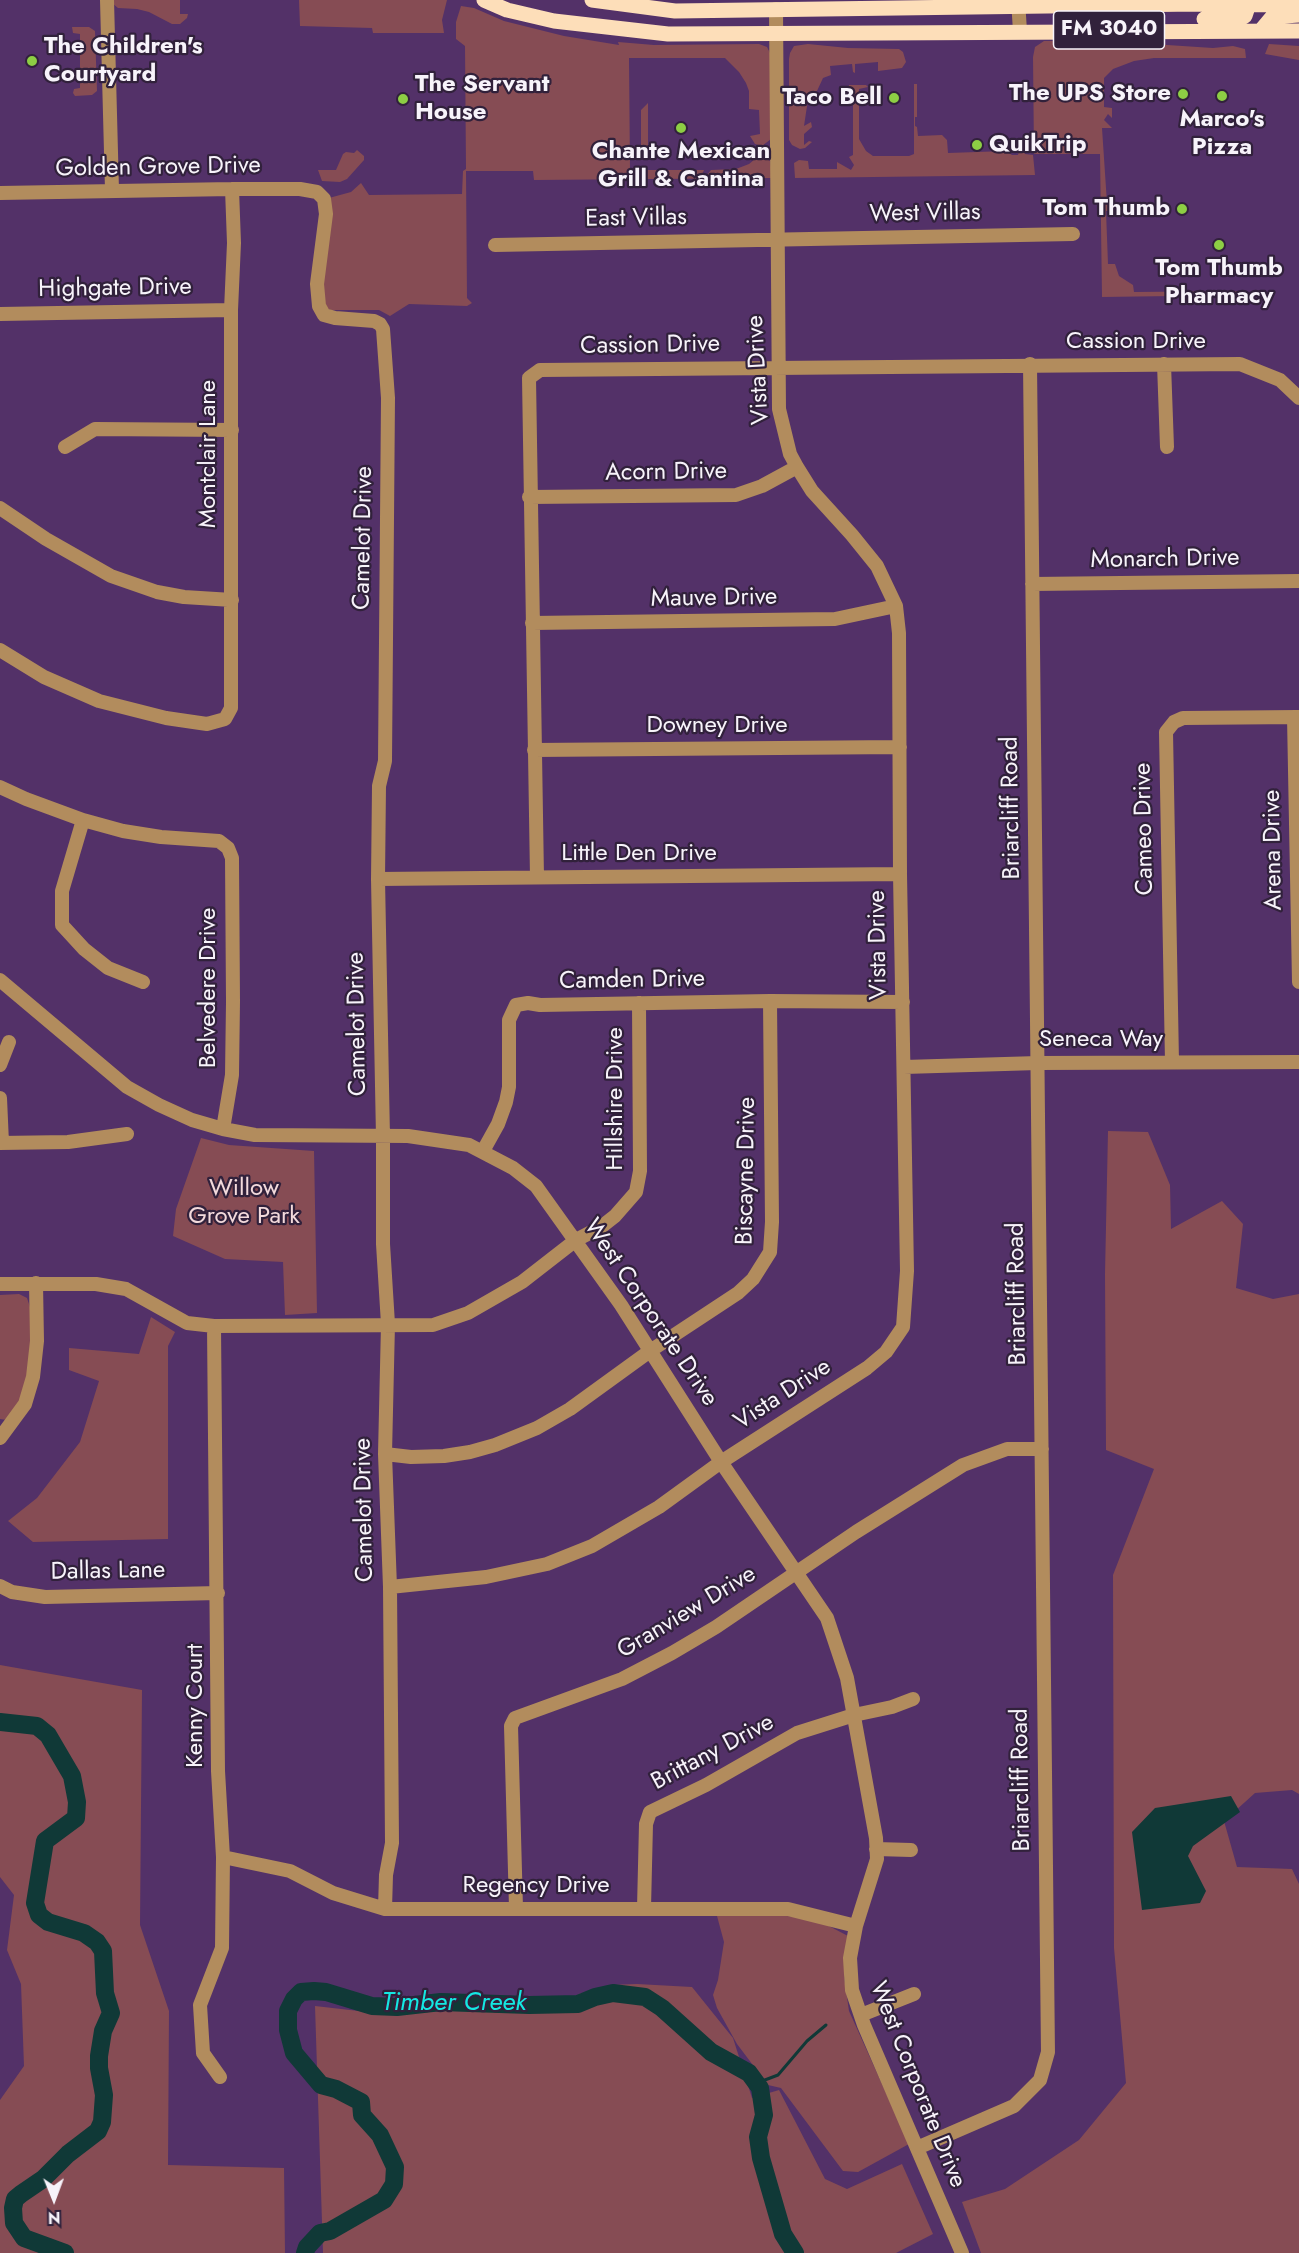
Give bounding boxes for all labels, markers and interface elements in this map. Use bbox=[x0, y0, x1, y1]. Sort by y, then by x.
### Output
road number: FM 3040 bbox=[1054, 11, 1164, 49]
place label: The Children's Courtyard bbox=[44, 33, 203, 89]
marker: The Children's Courtyard bbox=[25, 54, 39, 68]
place label: The Servant House bbox=[415, 71, 549, 127]
place label: The UPS Store bbox=[1009, 80, 1171, 108]
place label: Taco Bell bbox=[782, 84, 882, 112]
marker: The UPS Store bbox=[1176, 87, 1190, 101]
marker: Marco's Pizza bbox=[1215, 89, 1229, 103]
marker: Taco Bell bbox=[887, 91, 901, 105]
marker: The Servant House bbox=[396, 92, 410, 106]
place label: Marco's Pizza bbox=[1179, 106, 1265, 162]
marker: Chante Mexican Grill & Cantina bbox=[674, 121, 688, 135]
place label: QuikTrip bbox=[989, 131, 1086, 159]
place label: Chante Mexican Grill & Cantina bbox=[592, 138, 770, 194]
marker: QuikTrip bbox=[970, 138, 984, 152]
street label: Golden Grove Drive bbox=[55, 152, 261, 184]
place label: Tom Thumb bbox=[1042, 195, 1170, 223]
street label: West Villas bbox=[869, 199, 981, 229]
marker: Tom Thumb bbox=[1175, 202, 1189, 216]
street label: East Villas bbox=[585, 204, 687, 234]
marker: Tom Thumb Pharmacy bbox=[1212, 238, 1226, 252]
place label: Tom Thumb Pharmacy bbox=[1155, 255, 1283, 311]
street label: Highgate Drive bbox=[38, 273, 192, 305]
street label: Vista Drive bbox=[742, 315, 776, 425]
street label: Cassion Drive bbox=[1066, 328, 1206, 356]
street label: Cassion Drive bbox=[580, 330, 720, 362]
street label: Montclair Lane bbox=[195, 380, 223, 528]
street label: Acorn Drive bbox=[605, 458, 727, 488]
street label: Camelot Drive bbox=[348, 466, 380, 610]
street label: Monarch Drive bbox=[1090, 544, 1240, 576]
street label: Mauve Drive bbox=[650, 583, 778, 615]
street label: Downey Drive bbox=[646, 712, 788, 740]
street label: Briarcliff Road bbox=[996, 736, 1028, 880]
street label: Cameo Drive bbox=[1129, 762, 1161, 896]
street label: Arena Drive bbox=[1259, 789, 1289, 911]
street label: Little Den Drive bbox=[561, 840, 717, 868]
street label: Vista Drive bbox=[864, 890, 894, 1000]
street label: Belvedere Drive bbox=[195, 908, 223, 1068]
street label: Camelot Drive bbox=[342, 952, 374, 1096]
street label: Camden Drive bbox=[559, 965, 705, 997]
street label: Seneca Way bbox=[1039, 1026, 1163, 1054]
street label: Hillshire Drive bbox=[602, 1027, 630, 1171]
street label: Biscayne Drive bbox=[731, 1097, 763, 1245]
park label: Willow Grove Park bbox=[188, 1175, 300, 1231]
street label: West Corporate Drive bbox=[577, 1214, 723, 1412]
street label: Briarcliff Road bbox=[1002, 1222, 1034, 1366]
street label: Vista Drive bbox=[729, 1353, 837, 1437]
street label: Camelot Drive bbox=[349, 1438, 381, 1582]
street label: Dallas Lane bbox=[50, 1557, 166, 1587]
street label: Granview Drive bbox=[612, 1560, 762, 1666]
street label: Kenny Court bbox=[182, 1644, 210, 1768]
street label: Briarcliff Road bbox=[1006, 1708, 1038, 1852]
street label: Brittany Drive bbox=[647, 1709, 779, 1797]
street label: Regency Drive bbox=[462, 1872, 610, 1900]
street label: West Corporate Drive bbox=[862, 1978, 972, 2192]
water label: Timber Creek bbox=[382, 1988, 526, 2020]
north arrow bbox=[24, 2169, 84, 2229]
text: N bbox=[48, 2206, 61, 2229]

